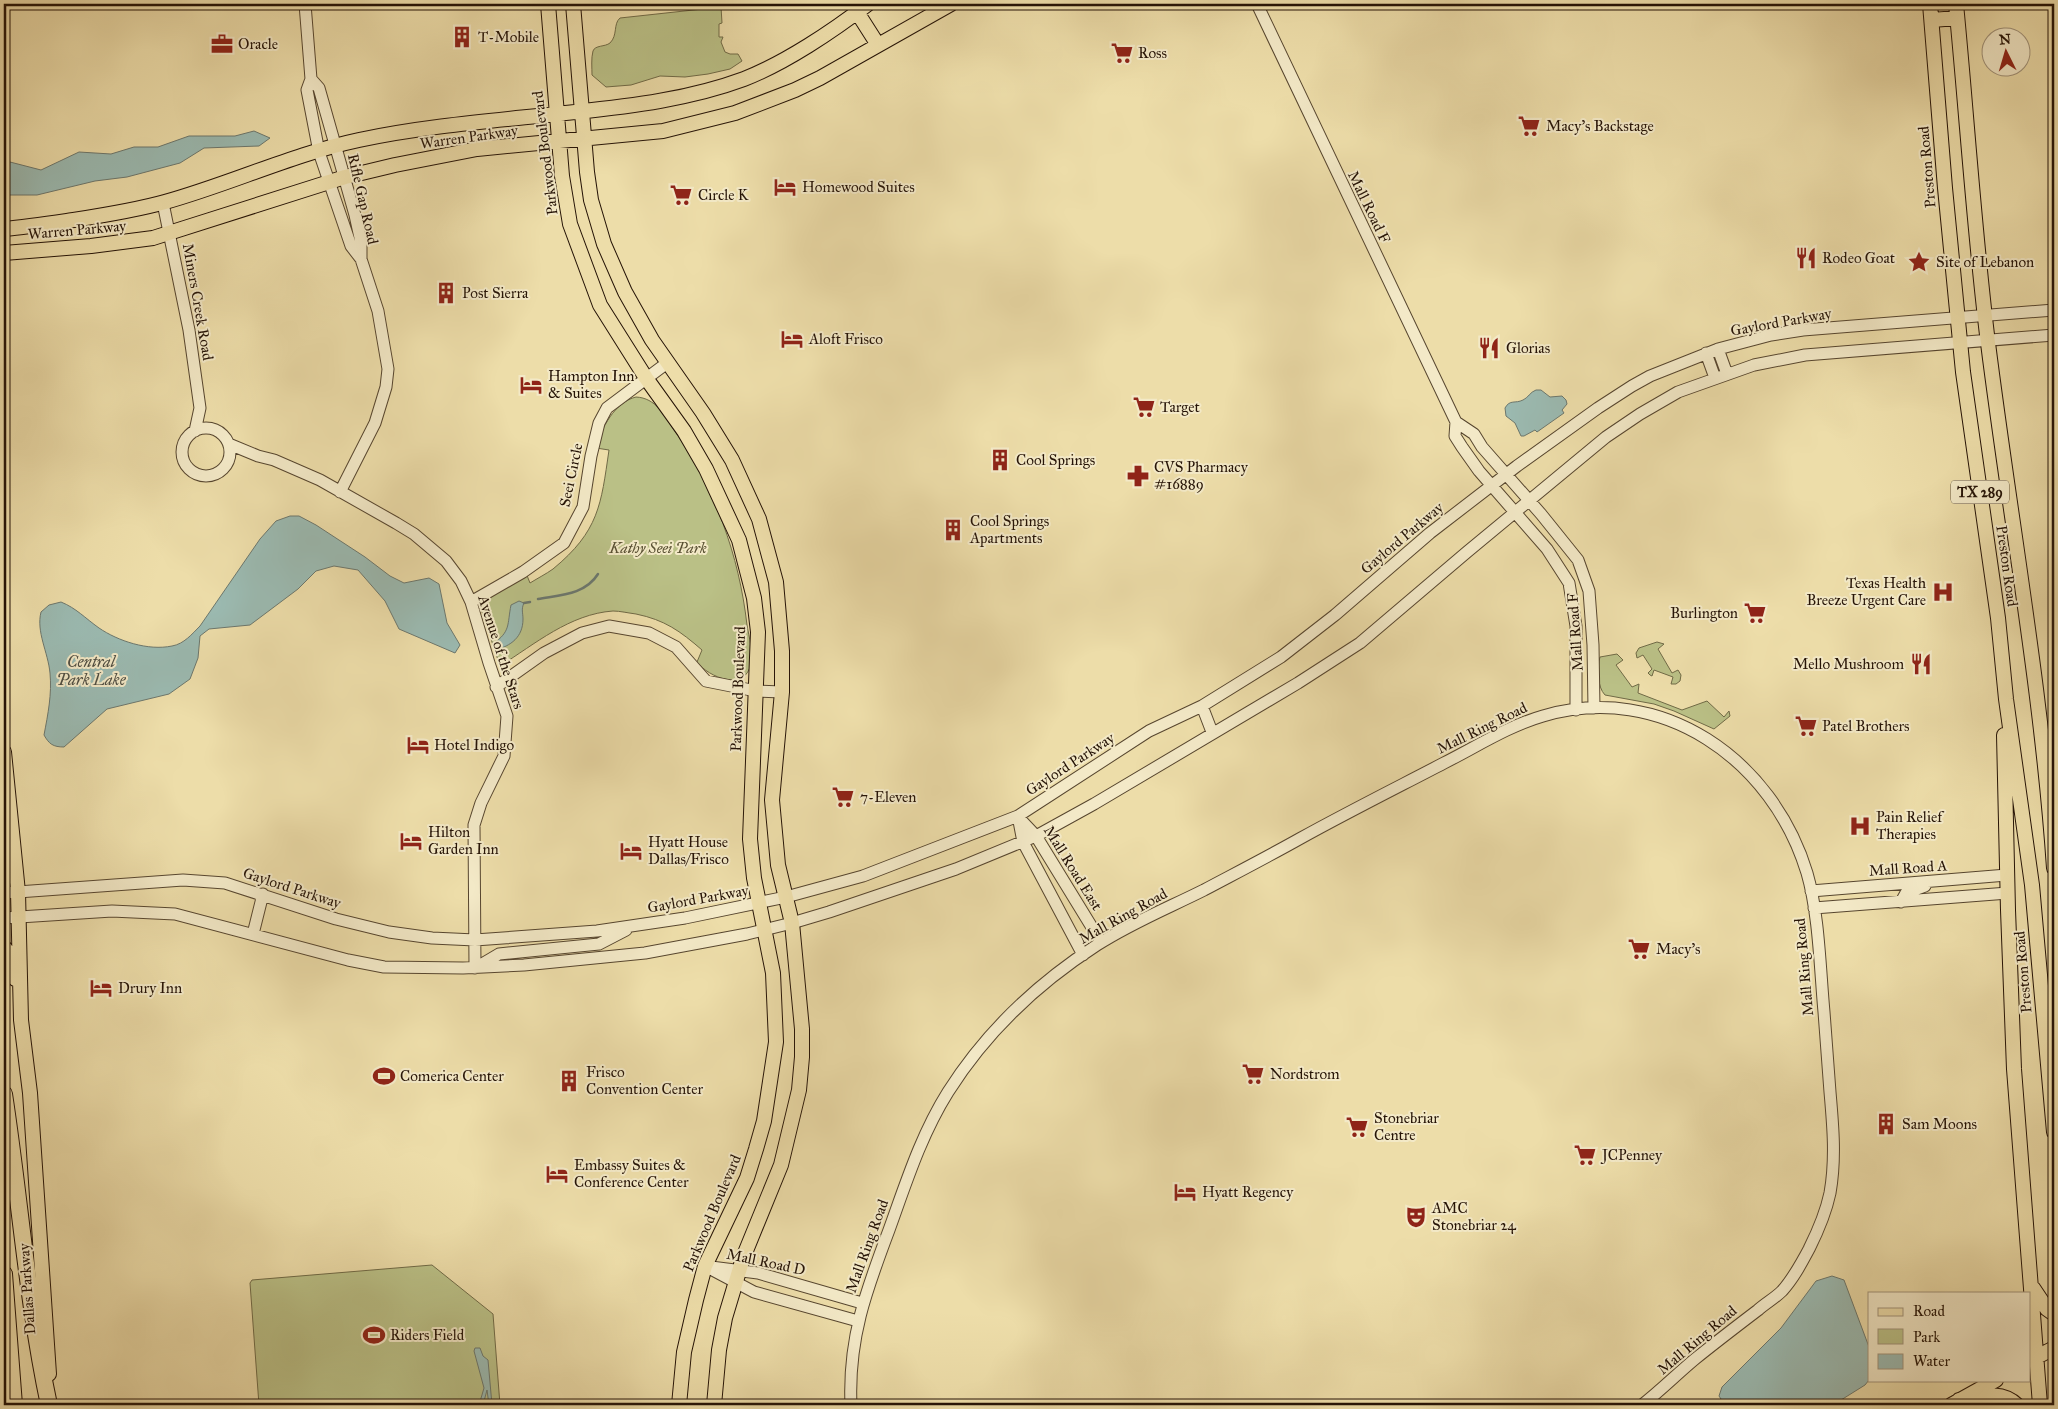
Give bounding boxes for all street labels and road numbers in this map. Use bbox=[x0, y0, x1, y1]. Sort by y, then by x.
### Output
street label: Parkwood Boulevard bbox=[528, 89, 562, 216]
street label: Warren Parkway bbox=[419, 121, 520, 153]
street label: Preston Road bbox=[1914, 125, 1940, 209]
street label: Rifle Gap Road bbox=[344, 152, 382, 247]
street label: Mall Road F bbox=[1344, 168, 1394, 246]
street label: Warren Parkway bbox=[27, 217, 128, 243]
street label: Miners Creek Road bbox=[179, 242, 217, 362]
street label: Gaylord Parkway bbox=[1729, 304, 1834, 340]
street label: Seei Circle bbox=[555, 441, 587, 509]
road number: TX 289 bbox=[1951, 481, 2009, 504]
street label: Gaylord Parkway bbox=[1357, 498, 1448, 578]
street label: Preston Road bbox=[1992, 524, 2022, 608]
street label: Avenue of the Stars bbox=[474, 592, 528, 711]
street label: Mall Road F bbox=[1563, 592, 1587, 672]
street label: Parkwood Boulevard bbox=[727, 626, 749, 752]
street label: Mall Ring Road bbox=[1434, 698, 1530, 758]
street label: Gaylord Parkway bbox=[1022, 728, 1119, 799]
street label: Mall Road East bbox=[1040, 822, 1106, 914]
street label: Mall Road A bbox=[1868, 856, 1948, 880]
street label: Gaylord Parkway bbox=[241, 864, 344, 913]
street label: Gaylord Parkway bbox=[646, 881, 751, 917]
street label: Mall Ring Road bbox=[1076, 884, 1171, 948]
street label: Mall Ring Road bbox=[1791, 917, 1817, 1017]
street label: Preston Road bbox=[2010, 930, 2036, 1014]
street label: Parkwood Boulevard bbox=[679, 1151, 745, 1274]
street label: Mall Ring Road bbox=[842, 1196, 892, 1295]
street label: Dallas Parkway bbox=[15, 1242, 39, 1335]
street label: Mall Road D bbox=[725, 1245, 807, 1279]
street label: Mall Ring Road bbox=[1654, 1301, 1741, 1378]

